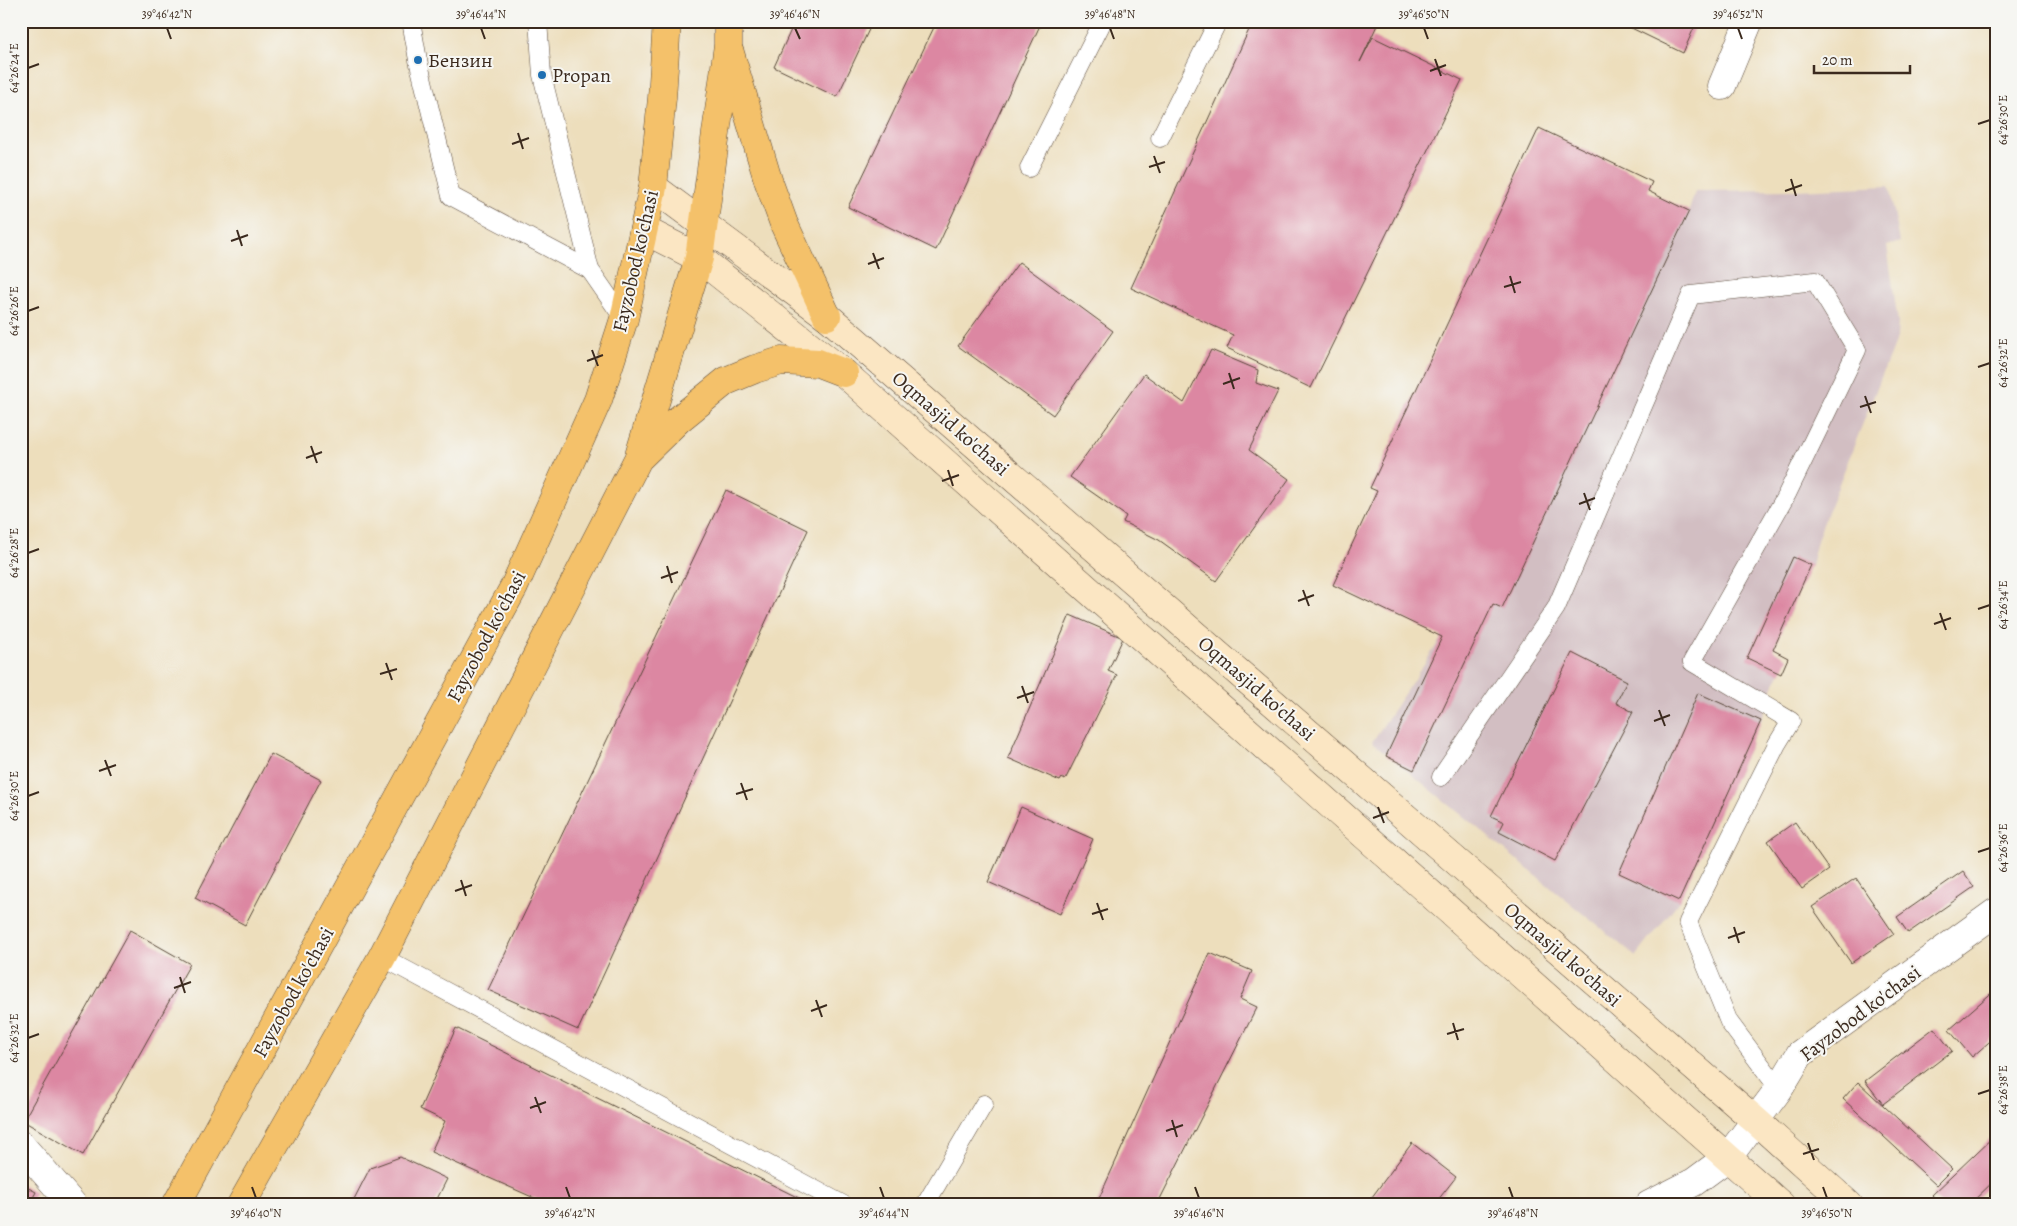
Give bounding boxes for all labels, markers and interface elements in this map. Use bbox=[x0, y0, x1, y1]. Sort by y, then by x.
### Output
text: 39°46'42"N bbox=[142, 6, 193, 22]
text: 39°46'44"N bbox=[456, 6, 506, 22]
text: 39°46'46"N bbox=[770, 6, 821, 22]
text: 39°46'48"N bbox=[1085, 6, 1136, 22]
text: 39°46'50"N bbox=[1399, 6, 1450, 22]
text: 39°46'52"N bbox=[1713, 6, 1763, 22]
scale bar bbox=[1814, 42, 1911, 74]
text: 64°26'24"E bbox=[6, 43, 22, 93]
place label: Бензин bbox=[428, 47, 493, 74]
text: 20 m bbox=[1822, 50, 1853, 70]
marker: Бензин bbox=[412, 54, 424, 66]
place label: Propan bbox=[552, 62, 611, 89]
marker: Propan bbox=[536, 69, 548, 81]
text: 64°26'30"E bbox=[1995, 95, 2011, 145]
street label: Fayzobod ko'chasi bbox=[606, 187, 665, 335]
text: 64°26'26"E bbox=[6, 286, 22, 336]
text: 64°26'32"E bbox=[1995, 338, 2011, 388]
street label: Oqmasjid ko'chasi bbox=[886, 365, 1015, 482]
text: 64°26'28"E bbox=[6, 528, 22, 578]
street label: Fayzobod ko'chasi bbox=[440, 566, 532, 707]
text: 64°26'34"E bbox=[1995, 580, 2011, 630]
street label: Oqmasjid ko'chasi bbox=[1192, 630, 1321, 747]
text: 64°26'30"E bbox=[6, 771, 22, 821]
text: 64°26'36"E bbox=[1995, 823, 2011, 873]
street label: Oqmasjid ko'chasi bbox=[1498, 896, 1627, 1013]
street label: Fayzobod ko'chasi bbox=[246, 922, 340, 1062]
street label: Fayzobod ko'chasi bbox=[1794, 959, 1926, 1068]
text: 64°26'32"E bbox=[6, 1013, 22, 1063]
text: 64°26'38"E bbox=[1995, 1065, 2011, 1115]
text: 39°46'40"N bbox=[230, 1205, 282, 1221]
text: 39°46'42"N bbox=[545, 1205, 596, 1221]
text: 39°46'44"N bbox=[859, 1205, 909, 1221]
text: 39°46'46"N bbox=[1174, 1205, 1225, 1221]
text: 39°46'48"N bbox=[1488, 1205, 1539, 1221]
text: 39°46'50"N bbox=[1802, 1205, 1853, 1221]

